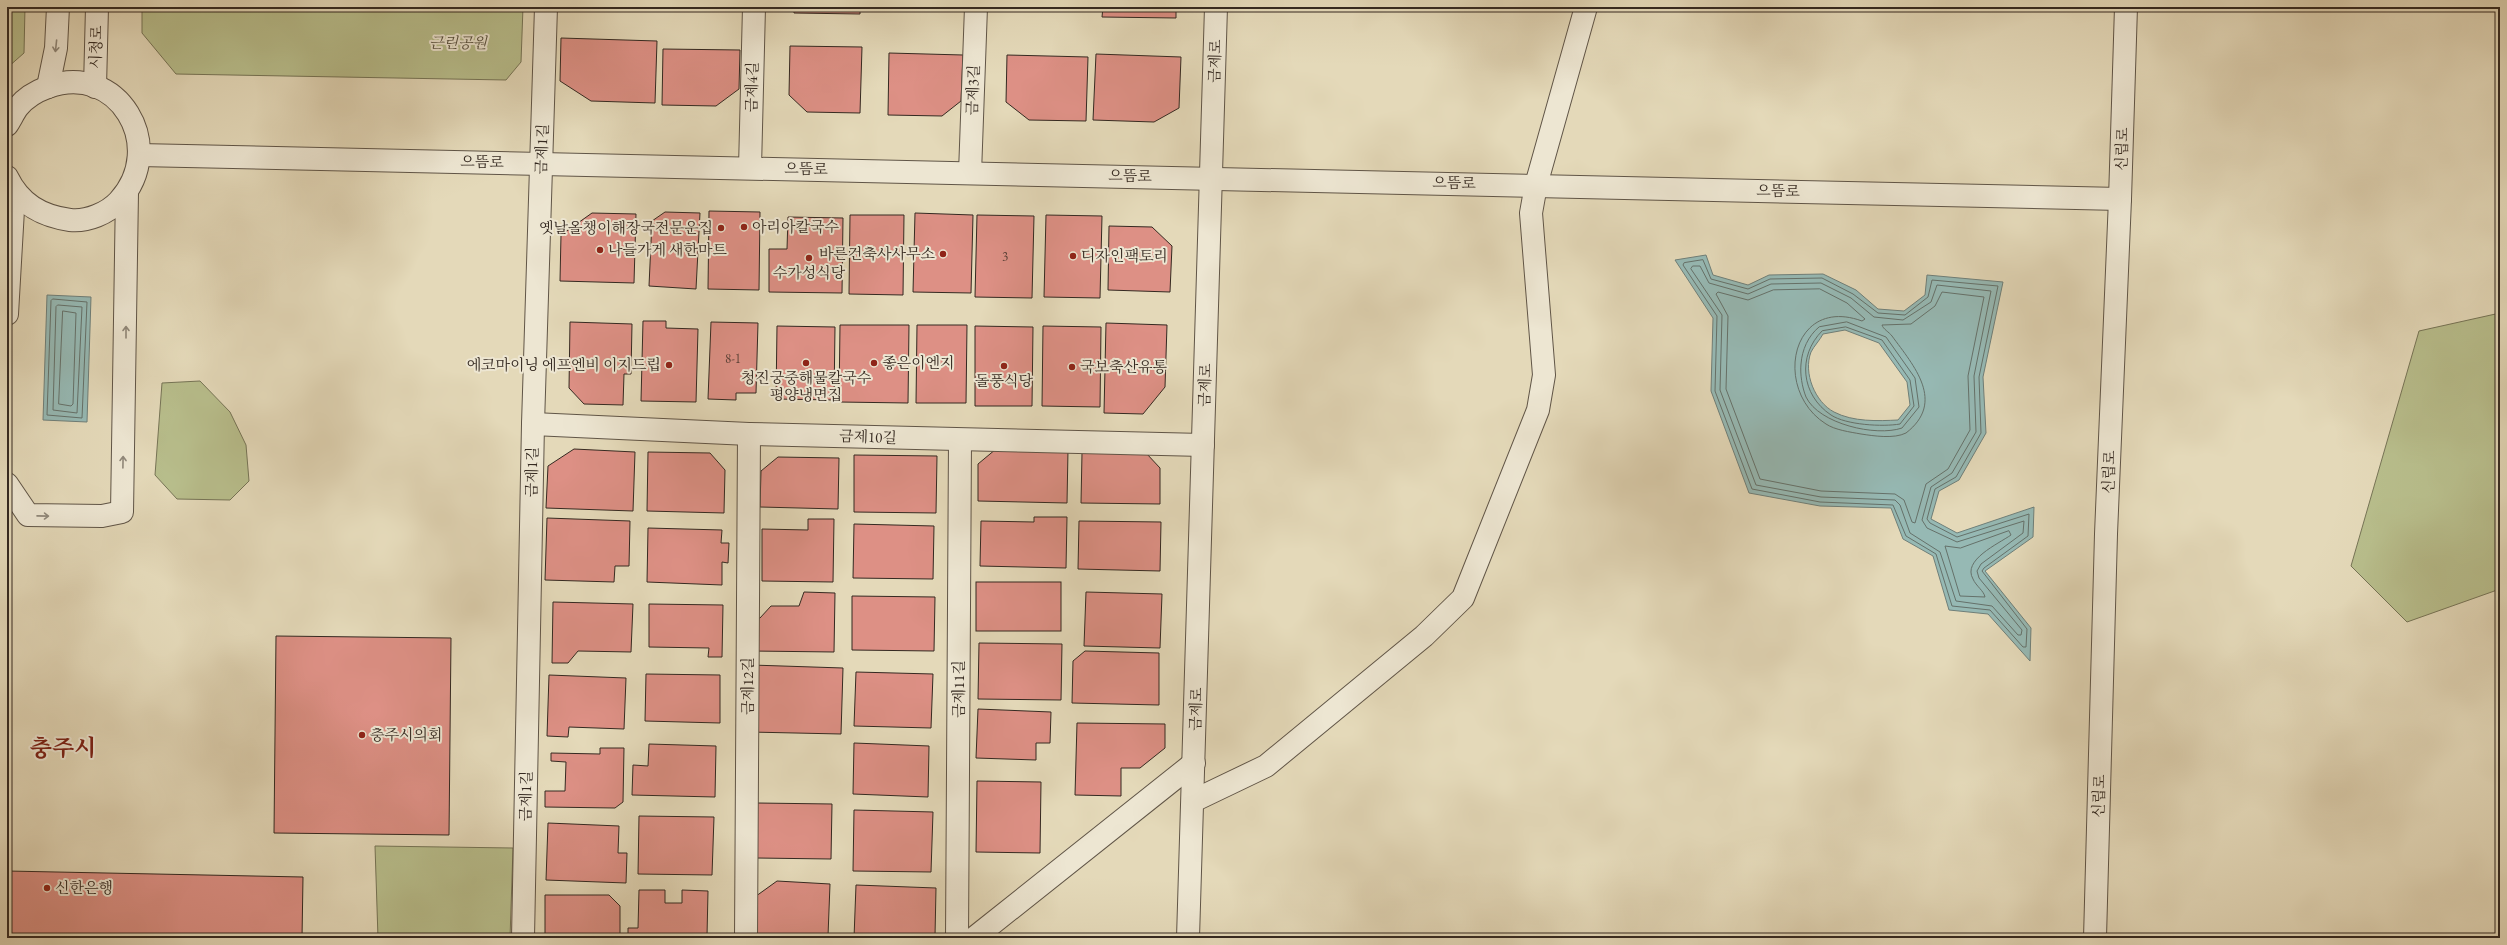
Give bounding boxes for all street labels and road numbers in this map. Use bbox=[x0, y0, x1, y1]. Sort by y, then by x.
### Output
street label: 시청로 bbox=[85, 24, 106, 69]
street label: 금제로 bbox=[1204, 38, 1225, 83]
street label: 금제4길 bbox=[742, 61, 761, 112]
street label: 금제3길 bbox=[962, 64, 983, 116]
street label: 금제1길 bbox=[531, 123, 552, 175]
street label: 신립로 bbox=[2111, 126, 2132, 171]
street label: 으뜸로 bbox=[460, 152, 504, 171]
street label: 으뜸로 bbox=[784, 159, 828, 178]
street label: 으뜸로 bbox=[1108, 166, 1152, 185]
street label: 으뜸로 bbox=[1432, 173, 1476, 192]
street label: 으뜸로 bbox=[1756, 181, 1800, 200]
street label: 금제로 bbox=[1194, 362, 1215, 407]
street label: 금제10길 bbox=[839, 426, 897, 447]
street label: 금제1길 bbox=[522, 446, 541, 497]
street label: 신립로 bbox=[2098, 449, 2119, 494]
street label: 금제12길 bbox=[738, 657, 757, 715]
street label: 금제11길 bbox=[949, 660, 968, 718]
street label: 금제로 bbox=[1185, 686, 1206, 731]
street label: 금제1길 bbox=[516, 770, 535, 821]
street label: 신립로 bbox=[2088, 773, 2109, 818]

